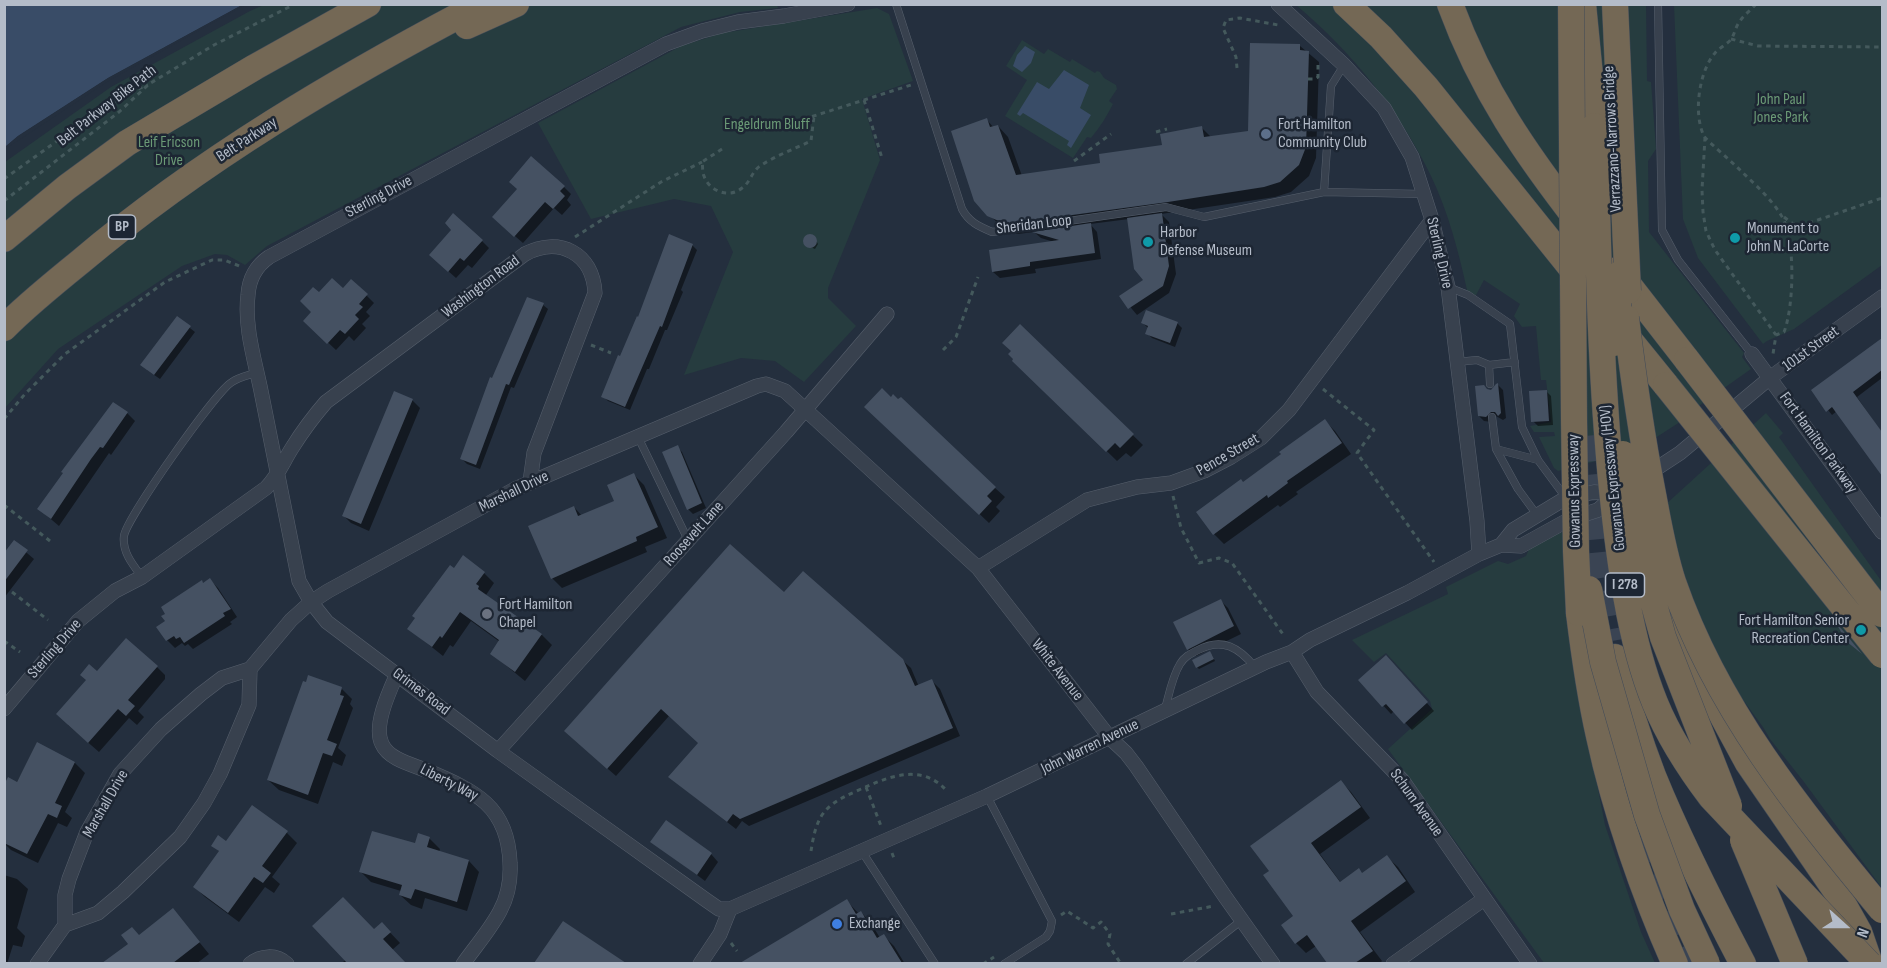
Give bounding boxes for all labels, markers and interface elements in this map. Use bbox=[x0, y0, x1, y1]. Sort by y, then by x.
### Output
street label: Belt Parkway Bike Path bbox=[54, 61, 160, 151]
street label: Verrazzano-Narrows Bridge bbox=[1600, 65, 1626, 213]
park label: John Paul Jones Park bbox=[1754, 90, 1808, 128]
street label: Belt Parkway bbox=[213, 113, 281, 167]
park label: Engeldrum Bluff bbox=[724, 115, 810, 135]
place label: Fort Hamilton Community Club bbox=[1278, 115, 1367, 153]
marker: Fort Hamilton Community Club bbox=[1259, 127, 1273, 141]
park label: Leif Ericson Drive bbox=[138, 133, 200, 171]
street label: Sterling Drive bbox=[342, 171, 416, 223]
street label: Sheridan Loop bbox=[995, 211, 1073, 239]
road number: BP bbox=[108, 215, 136, 239]
street label: Sterling Drive bbox=[1421, 215, 1457, 291]
place label: Monument to John N. LaCorte bbox=[1747, 219, 1829, 257]
place label: Harbor Defense Museum bbox=[1160, 223, 1252, 261]
marker: Monument to John N. LaCorte bbox=[1728, 231, 1742, 245]
marker: Harbor Defense Museum bbox=[1141, 235, 1155, 249]
street label: Washington Road bbox=[438, 252, 524, 322]
street label: 101st Street bbox=[1779, 322, 1843, 376]
street label: Fort Hamilton Parkway bbox=[1775, 389, 1861, 497]
street label: Gowanus Expressway (HOV) bbox=[1596, 404, 1630, 552]
street label: Pence Street bbox=[1193, 429, 1263, 481]
street label: Gowanus Expressway bbox=[1564, 434, 1586, 548]
street label: Marshall Drive bbox=[476, 467, 552, 517]
street label: Roosevelt Lane bbox=[660, 498, 728, 570]
road number: I 278 bbox=[1606, 573, 1644, 597]
place label: Fort Hamilton Chapel bbox=[499, 595, 572, 633]
marker: Fort Hamilton Chapel bbox=[480, 607, 494, 621]
place label: Fort Hamilton Senior Recreation Center bbox=[1739, 611, 1849, 649]
street label: Sterling Drive bbox=[24, 615, 86, 683]
marker: Fort Hamilton Senior Recreation Center bbox=[1854, 623, 1868, 637]
street label: White Avenue bbox=[1027, 635, 1087, 705]
street label: Grimes Road bbox=[388, 664, 454, 720]
street label: John Warren Avenue bbox=[1038, 715, 1142, 779]
street label: Liberty Way bbox=[417, 760, 481, 806]
street label: Schum Avenue bbox=[1385, 766, 1447, 840]
street label: Marshall Drive bbox=[79, 767, 133, 841]
north arrow bbox=[1815, 896, 1875, 956]
place label: Exchange bbox=[849, 914, 900, 934]
marker: Exchange bbox=[830, 917, 844, 931]
text: N bbox=[1852, 925, 1873, 940]

